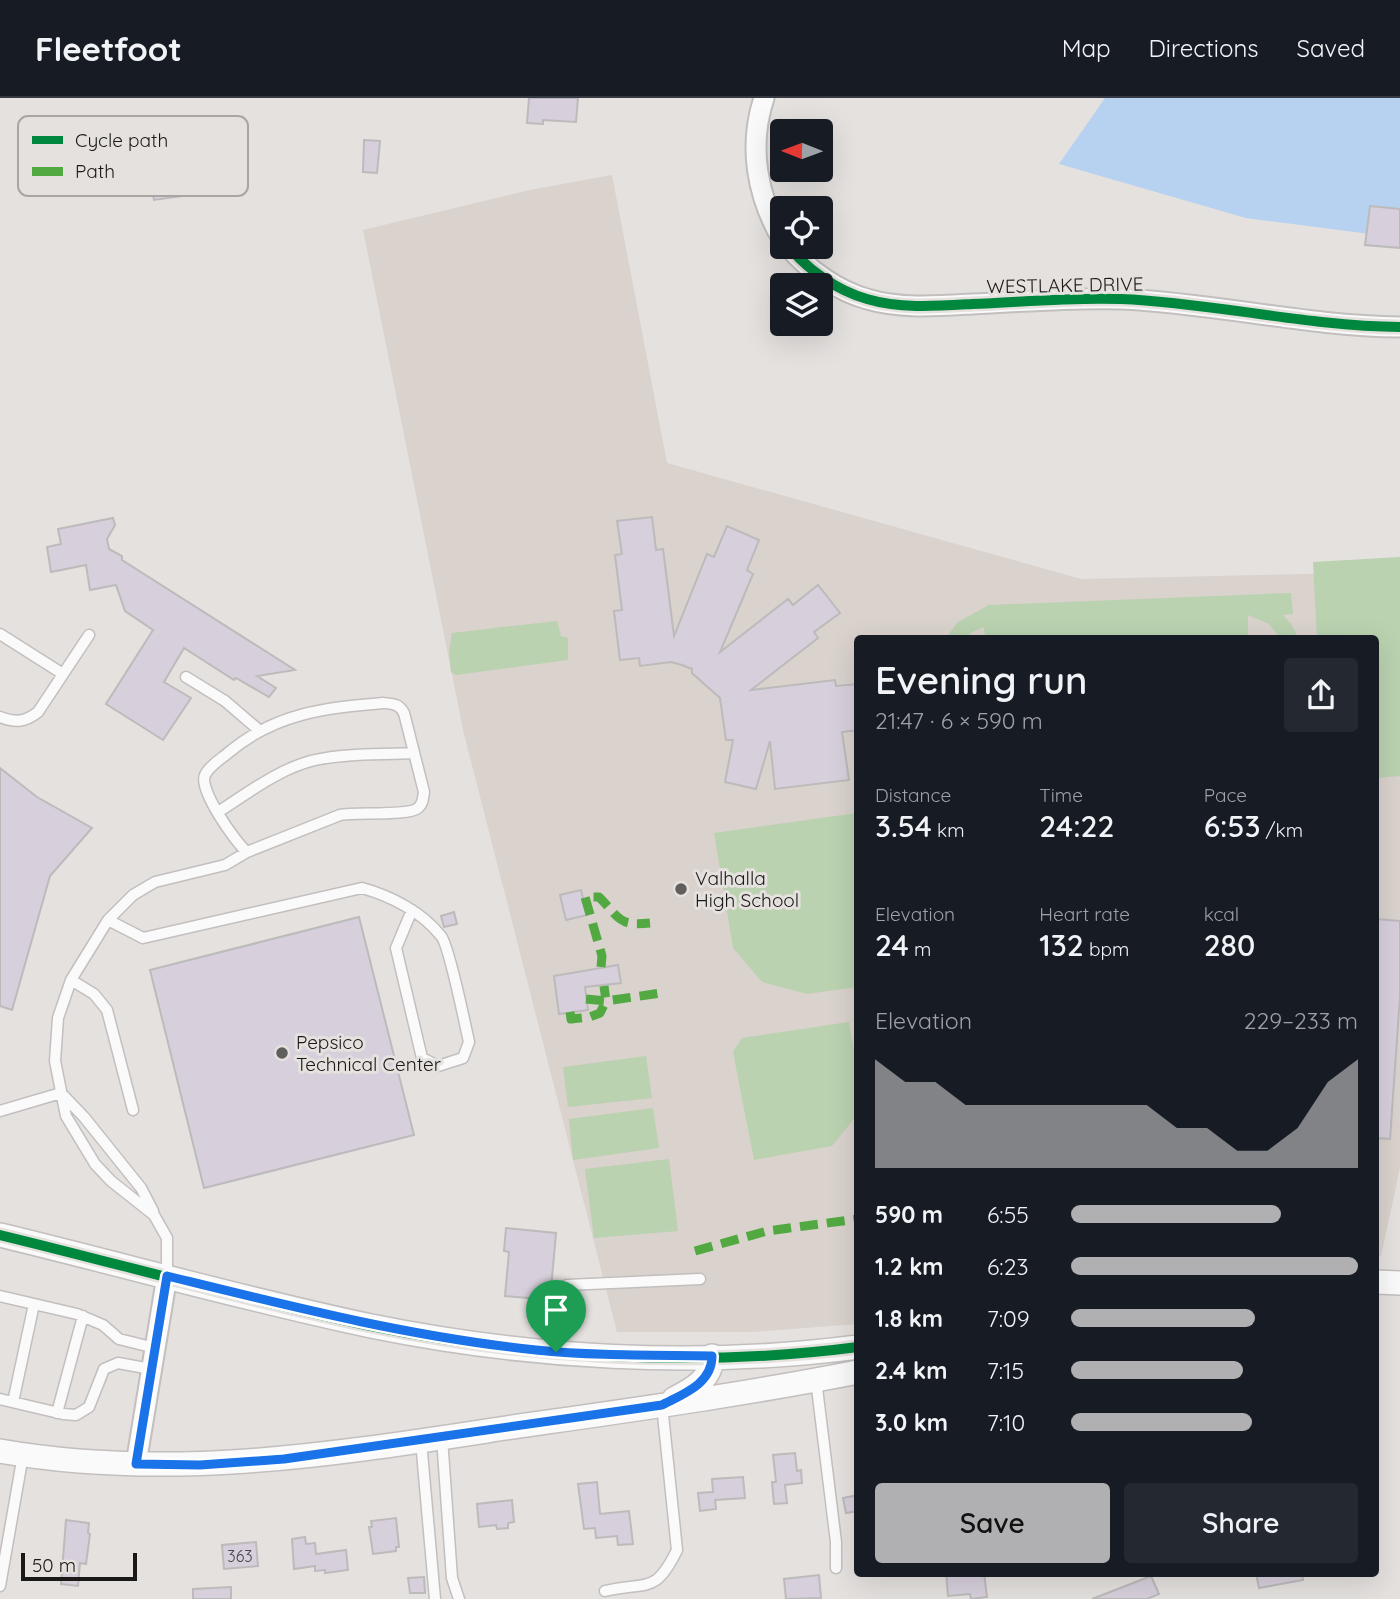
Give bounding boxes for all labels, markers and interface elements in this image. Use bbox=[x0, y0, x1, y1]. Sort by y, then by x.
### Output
text: Fleetfoot bbox=[35, 28, 182, 69]
text: Map bbox=[1062, 33, 1111, 63]
text: Directions bbox=[1149, 33, 1259, 63]
text: Saved bbox=[1297, 33, 1365, 63]
legend bbox=[18, 116, 248, 196]
north arrow bbox=[770, 119, 833, 182]
map controls bbox=[770, 119, 833, 336]
text: Cycle path bbox=[75, 128, 168, 152]
text: Path bbox=[75, 159, 115, 183]
button: locate bbox=[770, 196, 833, 259]
street label: WESTLAKE DRIVE bbox=[986, 272, 1144, 298]
button: layers bbox=[770, 273, 833, 336]
text: Evening run bbox=[875, 656, 1088, 704]
button: share bbox=[1284, 658, 1358, 732]
text: 21:47 · 6 × 590 m bbox=[875, 706, 1043, 735]
text: Distance bbox=[875, 783, 951, 807]
text: Time bbox=[1039, 783, 1083, 807]
text: Pace bbox=[1204, 783, 1247, 807]
text: 3.54 bbox=[875, 807, 932, 845]
text: 24:22 bbox=[1039, 807, 1114, 845]
text: 6:53 bbox=[1204, 807, 1260, 845]
text: km bbox=[932, 818, 964, 842]
text: /km bbox=[1260, 818, 1303, 842]
place label: Valhalla High School bbox=[695, 866, 799, 912]
marker: Valhalla High School bbox=[673, 881, 689, 897]
text: Elevation bbox=[875, 902, 955, 926]
text: Heart rate bbox=[1039, 902, 1130, 926]
text: kcal bbox=[1204, 902, 1239, 926]
text: 24 bbox=[875, 926, 909, 964]
text: 132 bbox=[1039, 926, 1084, 964]
text: 280 bbox=[1204, 926, 1255, 964]
text: m bbox=[909, 937, 931, 961]
text: bpm bbox=[1084, 937, 1129, 961]
text: Elevation bbox=[875, 1006, 972, 1035]
text: 229–233 m bbox=[1244, 1006, 1358, 1035]
place label: Pepsico Technical Center bbox=[296, 1030, 442, 1076]
marker: Pepsico Technical Center bbox=[274, 1045, 290, 1061]
text: 590 m bbox=[875, 1200, 943, 1229]
text: 6:55 bbox=[987, 1200, 1029, 1229]
text: 1.2 km bbox=[875, 1252, 944, 1281]
text: 6:23 bbox=[987, 1252, 1028, 1281]
pin bbox=[526, 1280, 586, 1352]
icon: arrive bbox=[537, 1291, 575, 1329]
text: 1.8 km bbox=[875, 1304, 943, 1333]
text: 7:09 bbox=[987, 1304, 1030, 1333]
text: 2.4 km bbox=[875, 1356, 947, 1385]
text: 7:15 bbox=[987, 1356, 1024, 1385]
text: 3.0 km bbox=[875, 1408, 948, 1437]
text: 7:10 bbox=[987, 1408, 1025, 1437]
button: Save bbox=[875, 1483, 1110, 1563]
button: Share bbox=[1124, 1483, 1358, 1563]
house number: 363 bbox=[227, 1546, 253, 1566]
scale bar bbox=[21, 1550, 136, 1582]
text: 50 m bbox=[32, 1553, 76, 1577]

